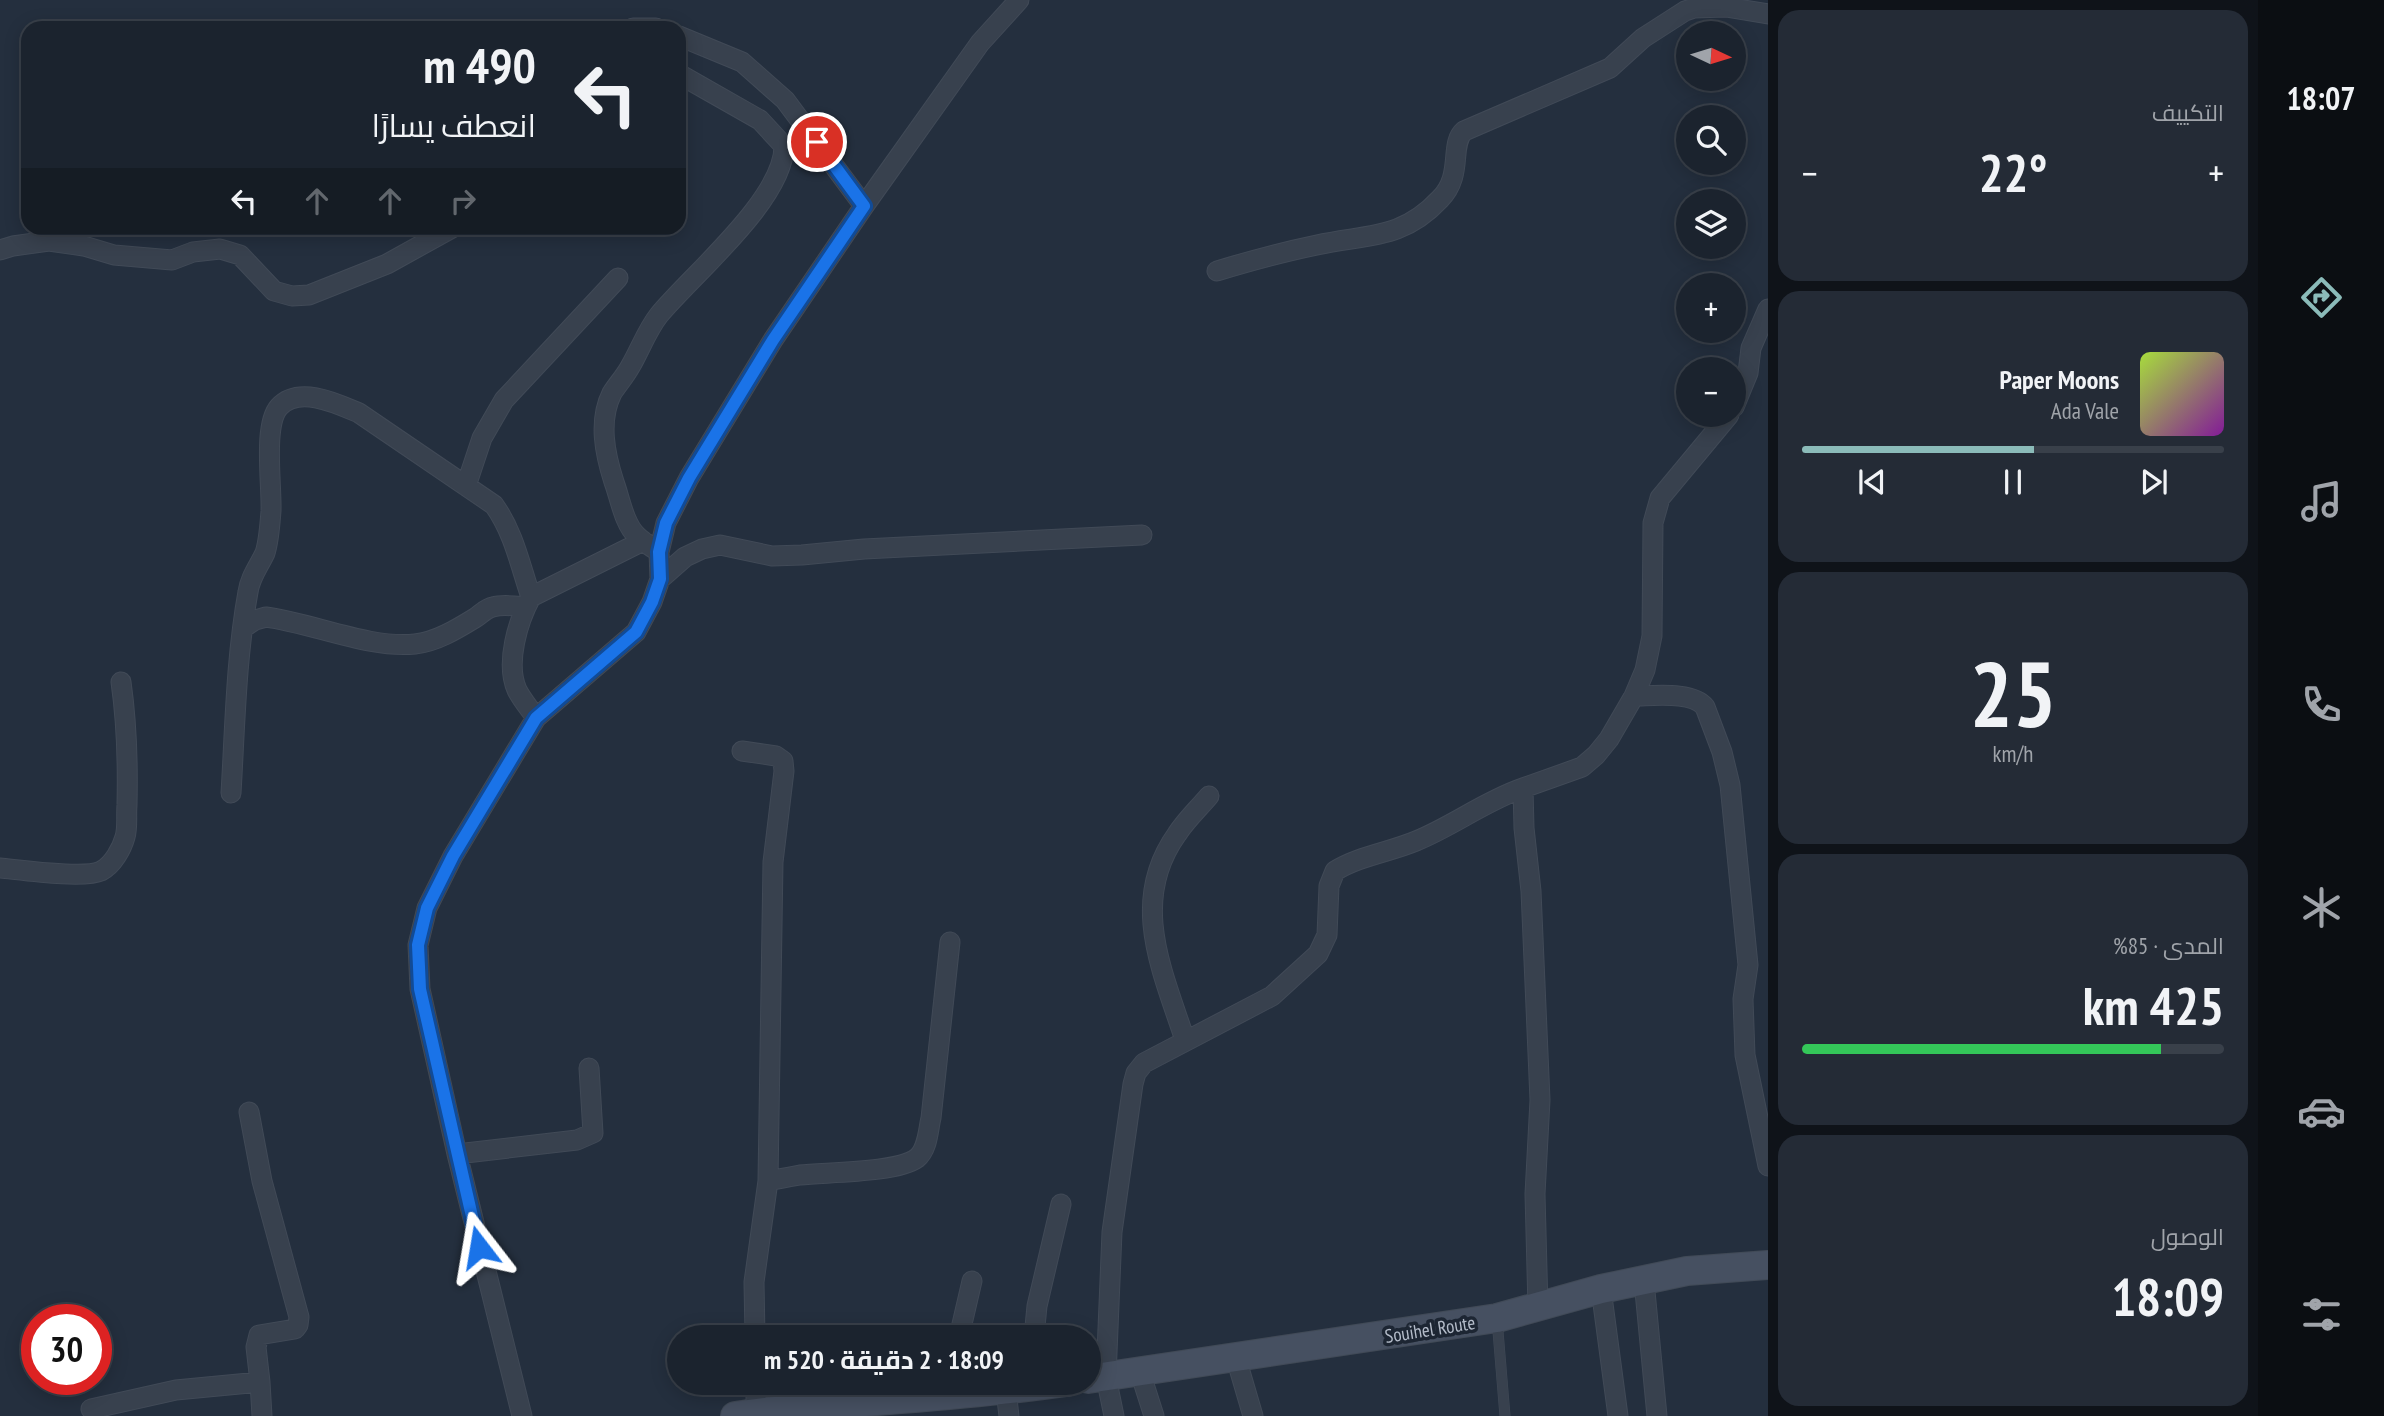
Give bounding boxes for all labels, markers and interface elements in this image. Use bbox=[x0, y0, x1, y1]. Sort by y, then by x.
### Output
north arrow bbox=[1676, 21, 1746, 91]
map controls bbox=[1676, 21, 1746, 427]
text: 490 m bbox=[423, 33, 536, 97]
icon: left bbox=[560, 49, 651, 140]
text: 18:07 bbox=[2286, 77, 2356, 119]
text: التكييف bbox=[2152, 98, 2224, 127]
text: انعطف يسارًا bbox=[371, 104, 536, 146]
button: search bbox=[1676, 105, 1746, 175]
pin bbox=[787, 112, 847, 172]
icon: arrive bbox=[798, 123, 836, 161]
text: 22° bbox=[1979, 139, 2047, 206]
text: − bbox=[1802, 148, 1818, 197]
text: + bbox=[2208, 148, 2224, 197]
icon: left bbox=[225, 182, 263, 220]
icon: ahead bbox=[298, 182, 336, 220]
icon: ahead bbox=[371, 182, 409, 220]
icon: right bbox=[444, 182, 482, 220]
button: layers bbox=[1676, 189, 1746, 259]
button: + bbox=[1676, 273, 1746, 343]
icon: directions bbox=[2297, 273, 2346, 322]
button: − bbox=[1676, 357, 1746, 427]
text: Paper Moons bbox=[2000, 363, 2119, 396]
text: Ada Vale bbox=[2051, 396, 2119, 425]
icon: previous bbox=[1853, 463, 1891, 501]
icon: pause bbox=[1994, 463, 2032, 501]
icon: next bbox=[2135, 463, 2173, 501]
icon: music bbox=[2297, 477, 2346, 526]
text: 25 bbox=[1970, 634, 2057, 752]
icon: phone bbox=[2297, 680, 2346, 729]
text: km/h bbox=[1993, 739, 2033, 768]
icon: climate bbox=[2297, 883, 2346, 932]
text: المدى · 85% bbox=[2113, 931, 2224, 960]
text: 425 km bbox=[2083, 972, 2224, 1039]
icon: car bbox=[2297, 1087, 2346, 1136]
position arrow bbox=[442, 1210, 516, 1284]
text: الوصول bbox=[2151, 1222, 2224, 1251]
text: 18:09 bbox=[2112, 1263, 2224, 1330]
icon: filters bbox=[2297, 1290, 2346, 1339]
speed limit sign: 30 bbox=[21, 1304, 112, 1395]
street label: Souihel Route bbox=[1383, 1310, 1477, 1348]
text: 18:09 · 2 دقيقة · 520 m bbox=[764, 1343, 1004, 1376]

